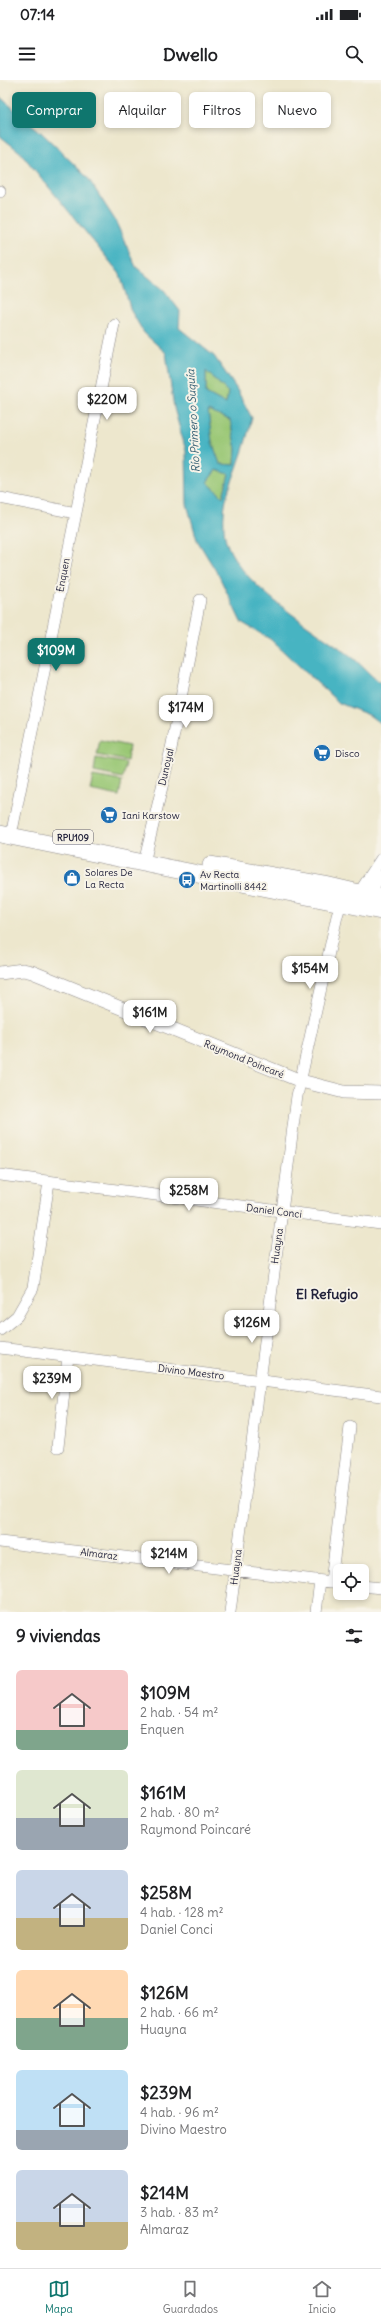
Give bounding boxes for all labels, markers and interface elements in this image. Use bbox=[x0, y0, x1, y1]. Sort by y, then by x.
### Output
text: 07:14 bbox=[20, 5, 55, 24]
icon: menu bbox=[16, 43, 38, 65]
text: Dwello bbox=[163, 43, 218, 66]
icon: search bbox=[343, 43, 365, 65]
chip: Comprar bbox=[12, 92, 96, 128]
chip: Alquilar bbox=[104, 92, 181, 128]
chip: Filtros bbox=[189, 92, 255, 128]
chip: Nuevo bbox=[263, 92, 331, 128]
water label: Río Primero o Suquía bbox=[183, 368, 203, 473]
pin: $220M bbox=[79, 387, 135, 421]
text: $220M bbox=[87, 391, 127, 408]
street label: Enquen bbox=[53, 557, 73, 593]
pin: $109M bbox=[28, 638, 84, 672]
text: $109M bbox=[37, 642, 75, 659]
pin: $174M bbox=[158, 695, 214, 729]
text: $174M bbox=[168, 699, 204, 716]
supermarket icon: Disco bbox=[312, 743, 332, 763]
street label: Dunoyal bbox=[155, 747, 177, 787]
place label: Disco bbox=[335, 747, 360, 760]
supermarket icon: Iani Karstow bbox=[99, 805, 119, 825]
place label: Iani Karstow bbox=[122, 809, 180, 822]
road number: RPU109 bbox=[53, 830, 93, 844]
place label: Solares De La Recta bbox=[85, 866, 133, 891]
shop icon: Solares De La Recta bbox=[62, 868, 82, 888]
place label: Av Recta Martinolli 8442 bbox=[200, 868, 267, 893]
bus stop icon: Av Recta Martinolli 8442 bbox=[177, 870, 197, 890]
pin: $154M bbox=[282, 956, 338, 990]
text: $154M bbox=[291, 960, 329, 977]
pin: $161M bbox=[122, 1000, 178, 1034]
text: $161M bbox=[132, 1004, 168, 1021]
street label: Raymond Poincaré bbox=[202, 1037, 286, 1081]
pin: $258M bbox=[161, 1178, 217, 1212]
text: $258M bbox=[169, 1182, 209, 1199]
street label: Daniel Conci bbox=[245, 1201, 303, 1221]
street label: Huayna bbox=[268, 1227, 286, 1265]
district label: El Refugio bbox=[296, 1285, 358, 1303]
pin: $126M bbox=[224, 1310, 280, 1344]
text: $126M bbox=[233, 1314, 271, 1331]
street label: Divino Maestro bbox=[157, 1361, 225, 1383]
pin: $239M bbox=[24, 1366, 80, 1400]
text: $239M bbox=[32, 1370, 72, 1387]
pin: $214M bbox=[141, 1541, 197, 1575]
street label: Almaraz bbox=[80, 1545, 119, 1563]
text: $214M bbox=[150, 1545, 188, 1562]
street label: Huayna bbox=[227, 1548, 245, 1586]
map controls bbox=[333, 1564, 369, 1600]
button: locate bbox=[333, 1564, 369, 1600]
text: 9 viviendas bbox=[16, 1625, 100, 1647]
icon: filters bbox=[343, 1625, 365, 1647]
text: $109M bbox=[140, 1682, 191, 1704]
icon: home bbox=[48, 1686, 96, 1734]
text: 2 hab. · 54 m² bbox=[140, 1704, 218, 1721]
text: Enquen bbox=[140, 1721, 184, 1738]
text: $161M bbox=[140, 1782, 186, 1804]
icon: home bbox=[48, 1786, 96, 1834]
text: 2 hab. · 80 m² bbox=[140, 1804, 219, 1821]
text: Raymond Poincaré bbox=[140, 1821, 251, 1838]
text: $258M bbox=[140, 1882, 192, 1904]
icon: home bbox=[48, 1886, 96, 1934]
text: 4 hab. · 128 m² bbox=[140, 1904, 224, 1921]
text: Daniel Conci bbox=[140, 1921, 213, 1938]
text: $126M bbox=[140, 1982, 189, 2004]
icon: home bbox=[48, 1986, 96, 2034]
text: 2 hab. · 66 m² bbox=[140, 2004, 218, 2021]
text: Huayna bbox=[140, 2021, 187, 2038]
text: $239M bbox=[140, 2082, 192, 2104]
icon: home bbox=[48, 2086, 96, 2134]
text: 4 hab. · 96 m² bbox=[140, 2104, 219, 2121]
text: Divino Maestro bbox=[140, 2121, 227, 2138]
text: $214M bbox=[140, 2182, 189, 2204]
icon: home bbox=[48, 2186, 96, 2234]
text: 3 hab. · 83 m² bbox=[140, 2204, 219, 2221]
text: Almaraz bbox=[140, 2221, 189, 2238]
tab: Mapa bbox=[45, 2278, 73, 2316]
tab: Guardados bbox=[163, 2278, 218, 2316]
tab: Inicio bbox=[308, 2278, 336, 2316]

